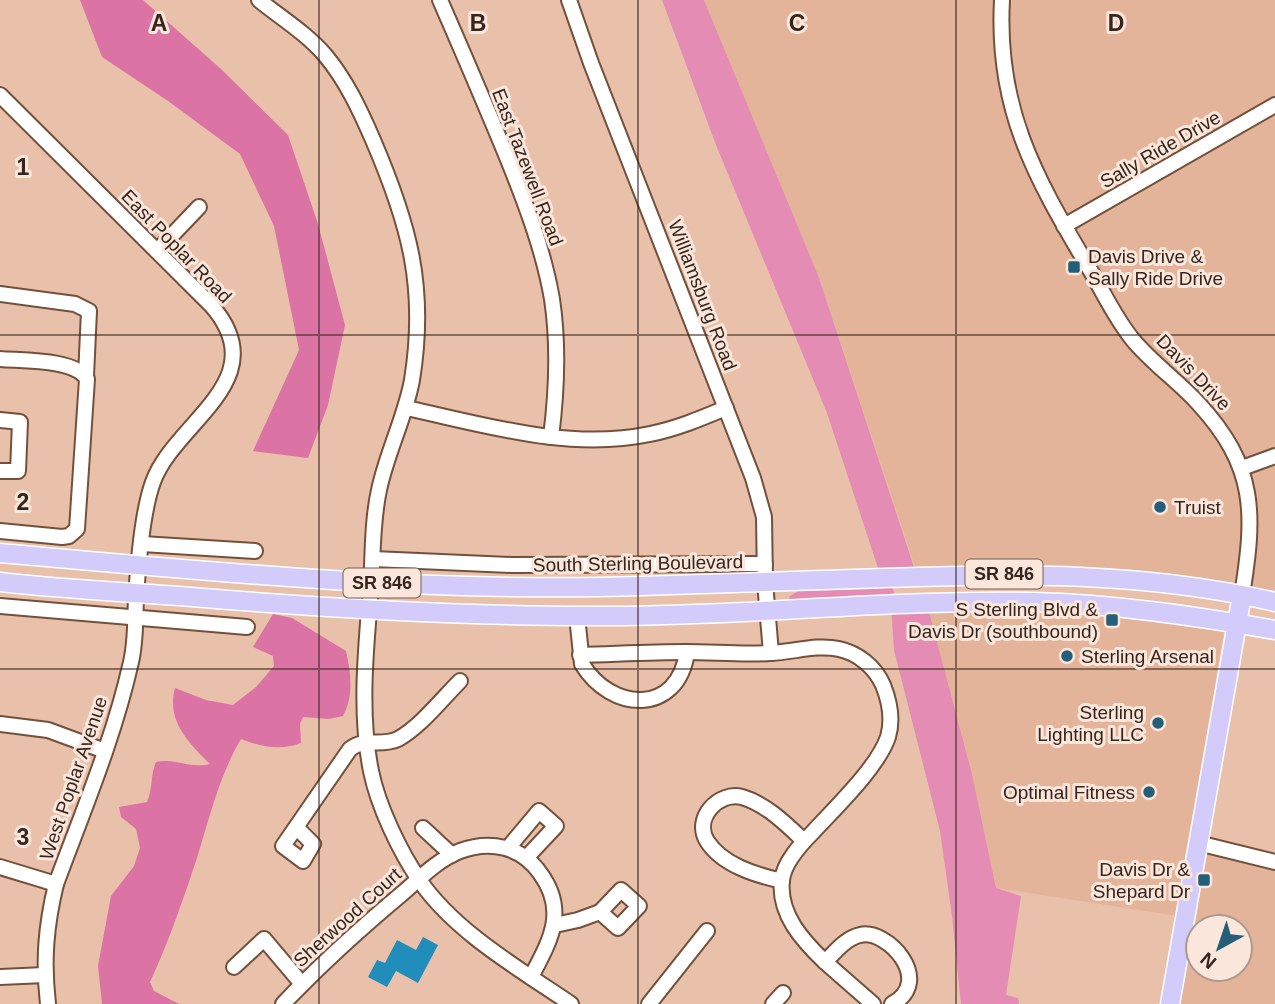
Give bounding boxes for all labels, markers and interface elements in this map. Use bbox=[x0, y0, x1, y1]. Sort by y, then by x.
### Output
text: A bbox=[151, 10, 167, 36]
text: B bbox=[470, 10, 486, 36]
text: C bbox=[789, 10, 805, 36]
text: D bbox=[1108, 10, 1124, 36]
street label: East Tazewell Road bbox=[488, 86, 567, 249]
street label: Sally Ride Drive bbox=[1096, 107, 1224, 192]
text: 1 bbox=[17, 154, 30, 180]
street label: East Poplar Road bbox=[117, 185, 236, 307]
street label: Williamsburg Road bbox=[664, 217, 741, 373]
place label: Davis Drive & Sally Ride Drive bbox=[1088, 246, 1223, 289]
marker: Davis Drive & Sally Ride Drive bbox=[1066, 259, 1082, 275]
street label: Davis Drive bbox=[1152, 330, 1235, 415]
text: 2 bbox=[17, 489, 29, 515]
place label: Truist bbox=[1174, 497, 1222, 518]
marker: Truist bbox=[1152, 499, 1168, 515]
street label: South Sterling Boulevard bbox=[533, 551, 743, 576]
road number: SR 846 bbox=[965, 560, 1042, 588]
road number: SR 846 bbox=[344, 568, 420, 598]
place label: S Sterling Blvd & Davis Dr (southbound) bbox=[908, 599, 1098, 642]
marker: S Sterling Blvd & Davis Dr (southbound) bbox=[1104, 612, 1120, 628]
place label: Sterling Arsenal bbox=[1081, 646, 1214, 667]
marker: Sterling Arsenal bbox=[1059, 648, 1075, 664]
street label: West Poplar Avenue bbox=[36, 694, 111, 863]
place label: Sterling Lighting LLC bbox=[1037, 702, 1144, 745]
marker: Sterling Lighting LLC bbox=[1150, 715, 1166, 731]
place label: Optimal Fitness bbox=[1003, 782, 1135, 803]
marker: Optimal Fitness bbox=[1141, 784, 1157, 800]
text: 3 bbox=[17, 824, 29, 850]
place label: Davis Dr & Shepard Dr bbox=[1093, 859, 1191, 902]
street label: Sherwood Court bbox=[289, 863, 406, 971]
marker: Davis Dr & Shepard Dr bbox=[1196, 872, 1212, 888]
north arrow bbox=[1184, 913, 1254, 983]
text: N bbox=[1196, 948, 1220, 973]

